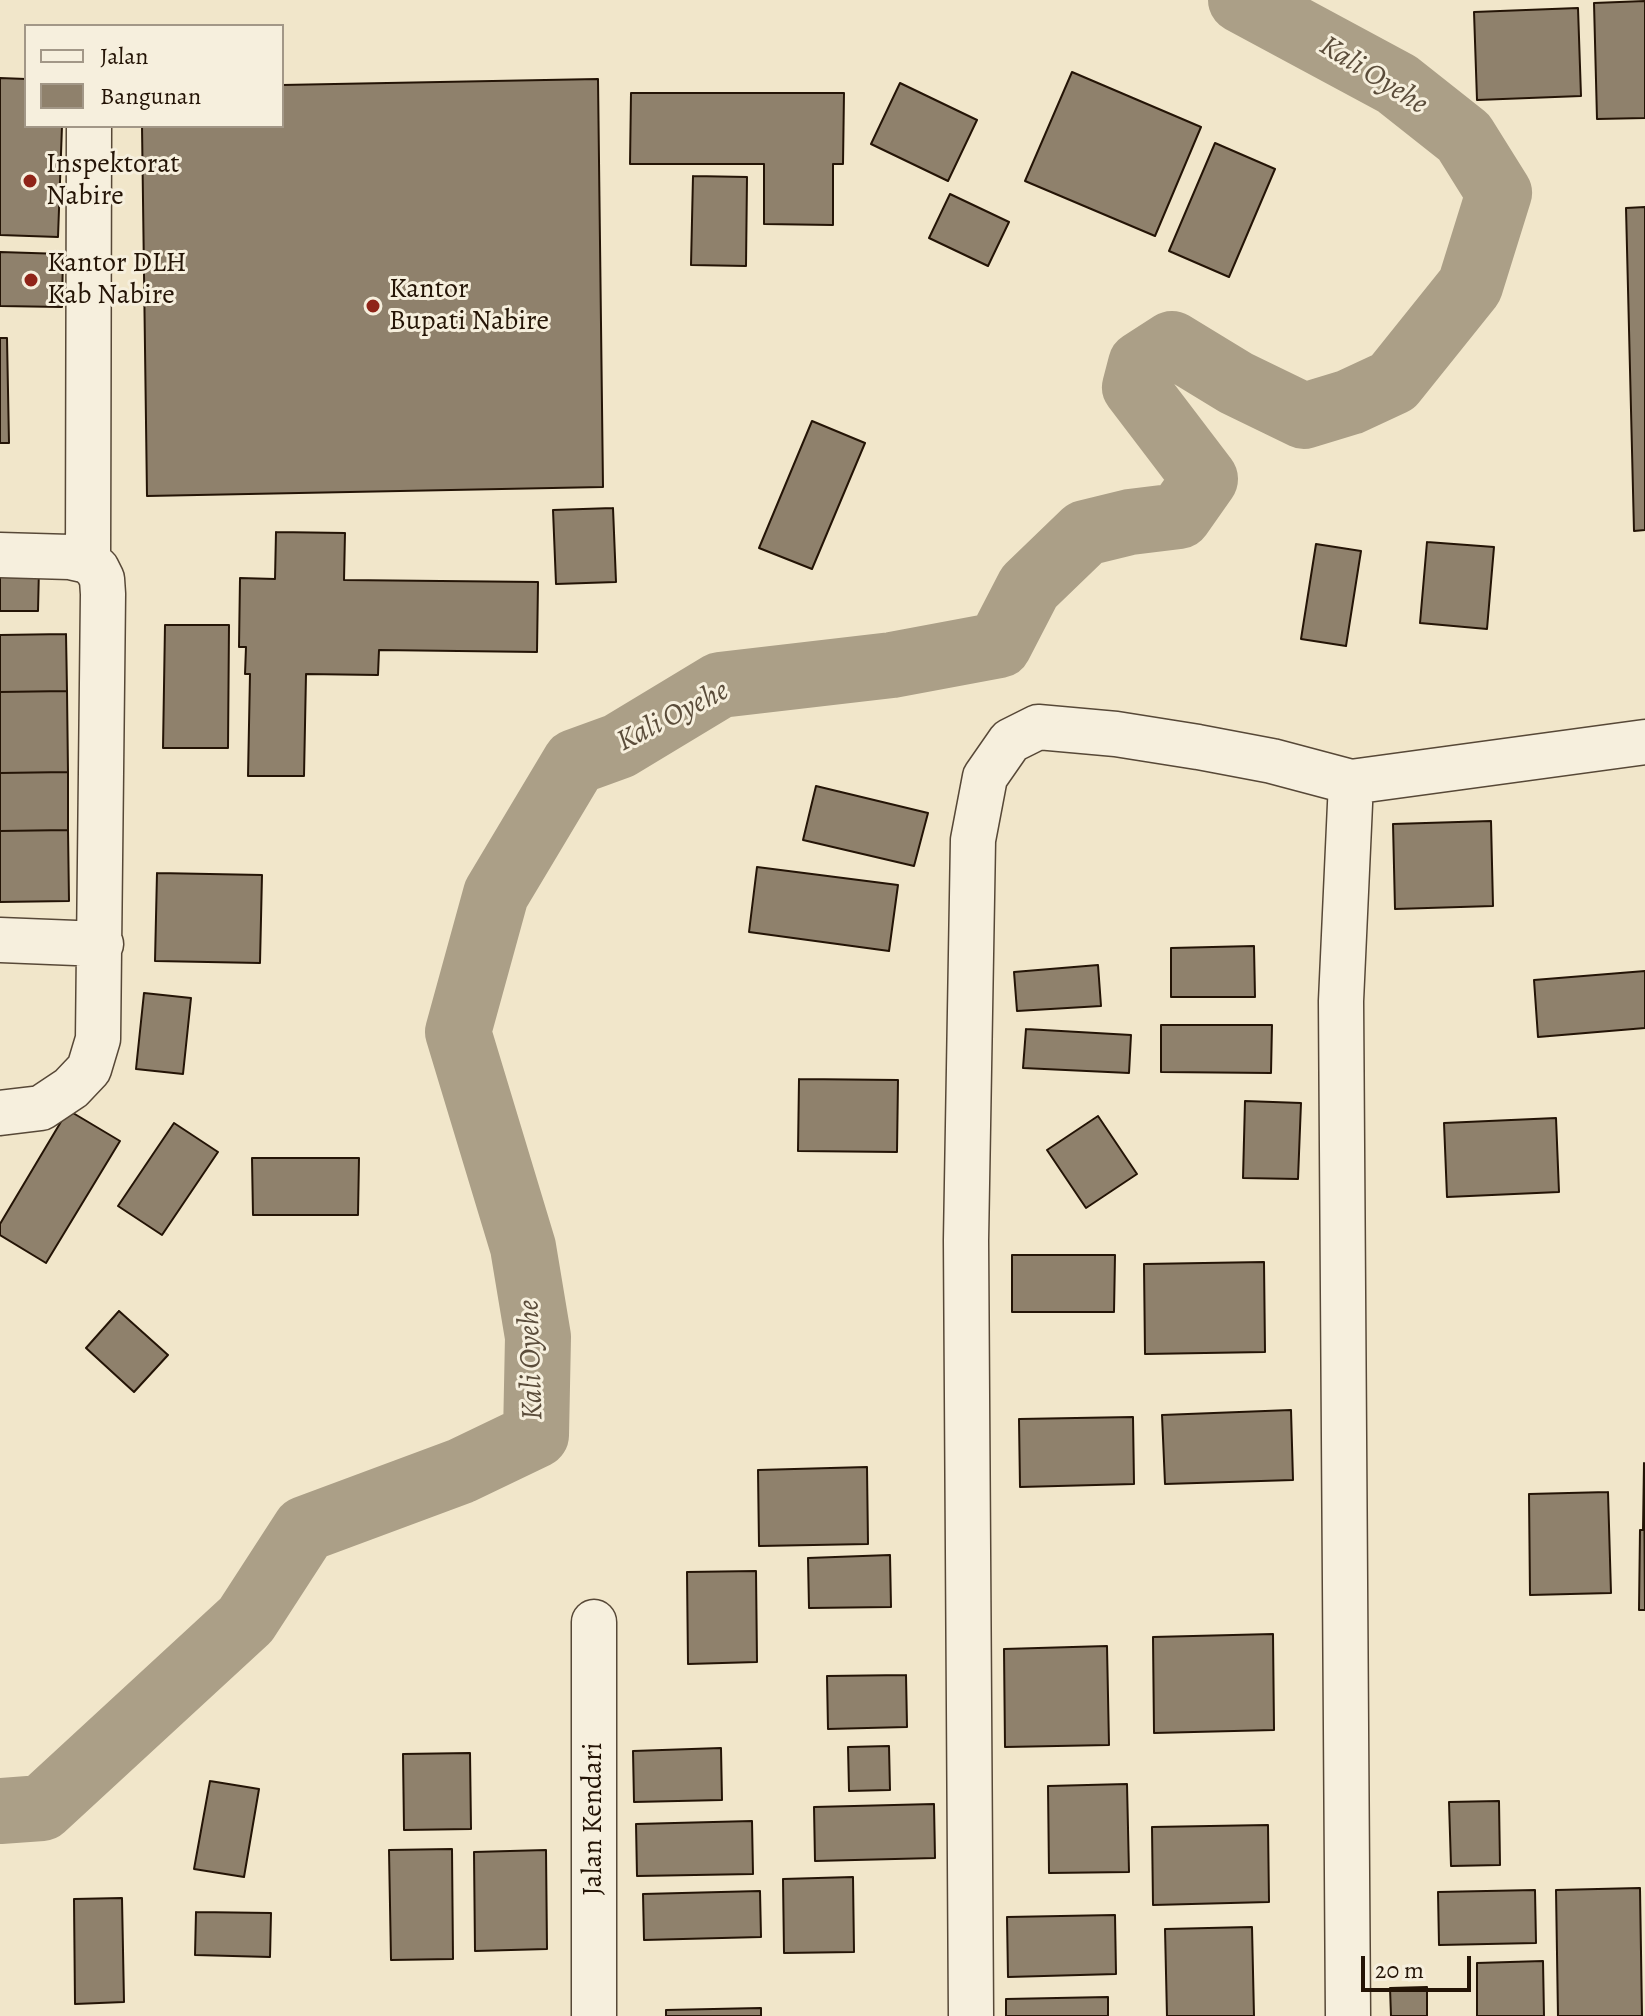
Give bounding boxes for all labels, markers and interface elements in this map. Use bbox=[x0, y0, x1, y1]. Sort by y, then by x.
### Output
legend bbox=[24, 24, 284, 128]
water label: Kali Oyehe bbox=[1312, 29, 1434, 123]
text: Jalan bbox=[100, 40, 149, 72]
text: Bangunan bbox=[100, 80, 201, 112]
place label: Inspektorat Nabire bbox=[46, 148, 180, 214]
marker: Inspektorat Nabire bbox=[21, 172, 39, 190]
place label: Kantor DLH Kab Nabire bbox=[47, 247, 187, 313]
marker: Kantor DLH Kab Nabire bbox=[22, 271, 40, 289]
place label: Kantor Bupati Nabire bbox=[389, 273, 549, 339]
marker: Kantor Bupati Nabire bbox=[364, 297, 382, 315]
water label: Kali Oyehe bbox=[611, 674, 735, 760]
water label: Kali Oyehe bbox=[512, 1299, 552, 1421]
street label: Jalan Kendari bbox=[577, 1742, 611, 1896]
scale bar bbox=[1365, 1940, 1475, 1990]
text: 20 m bbox=[1375, 1954, 1424, 1986]

